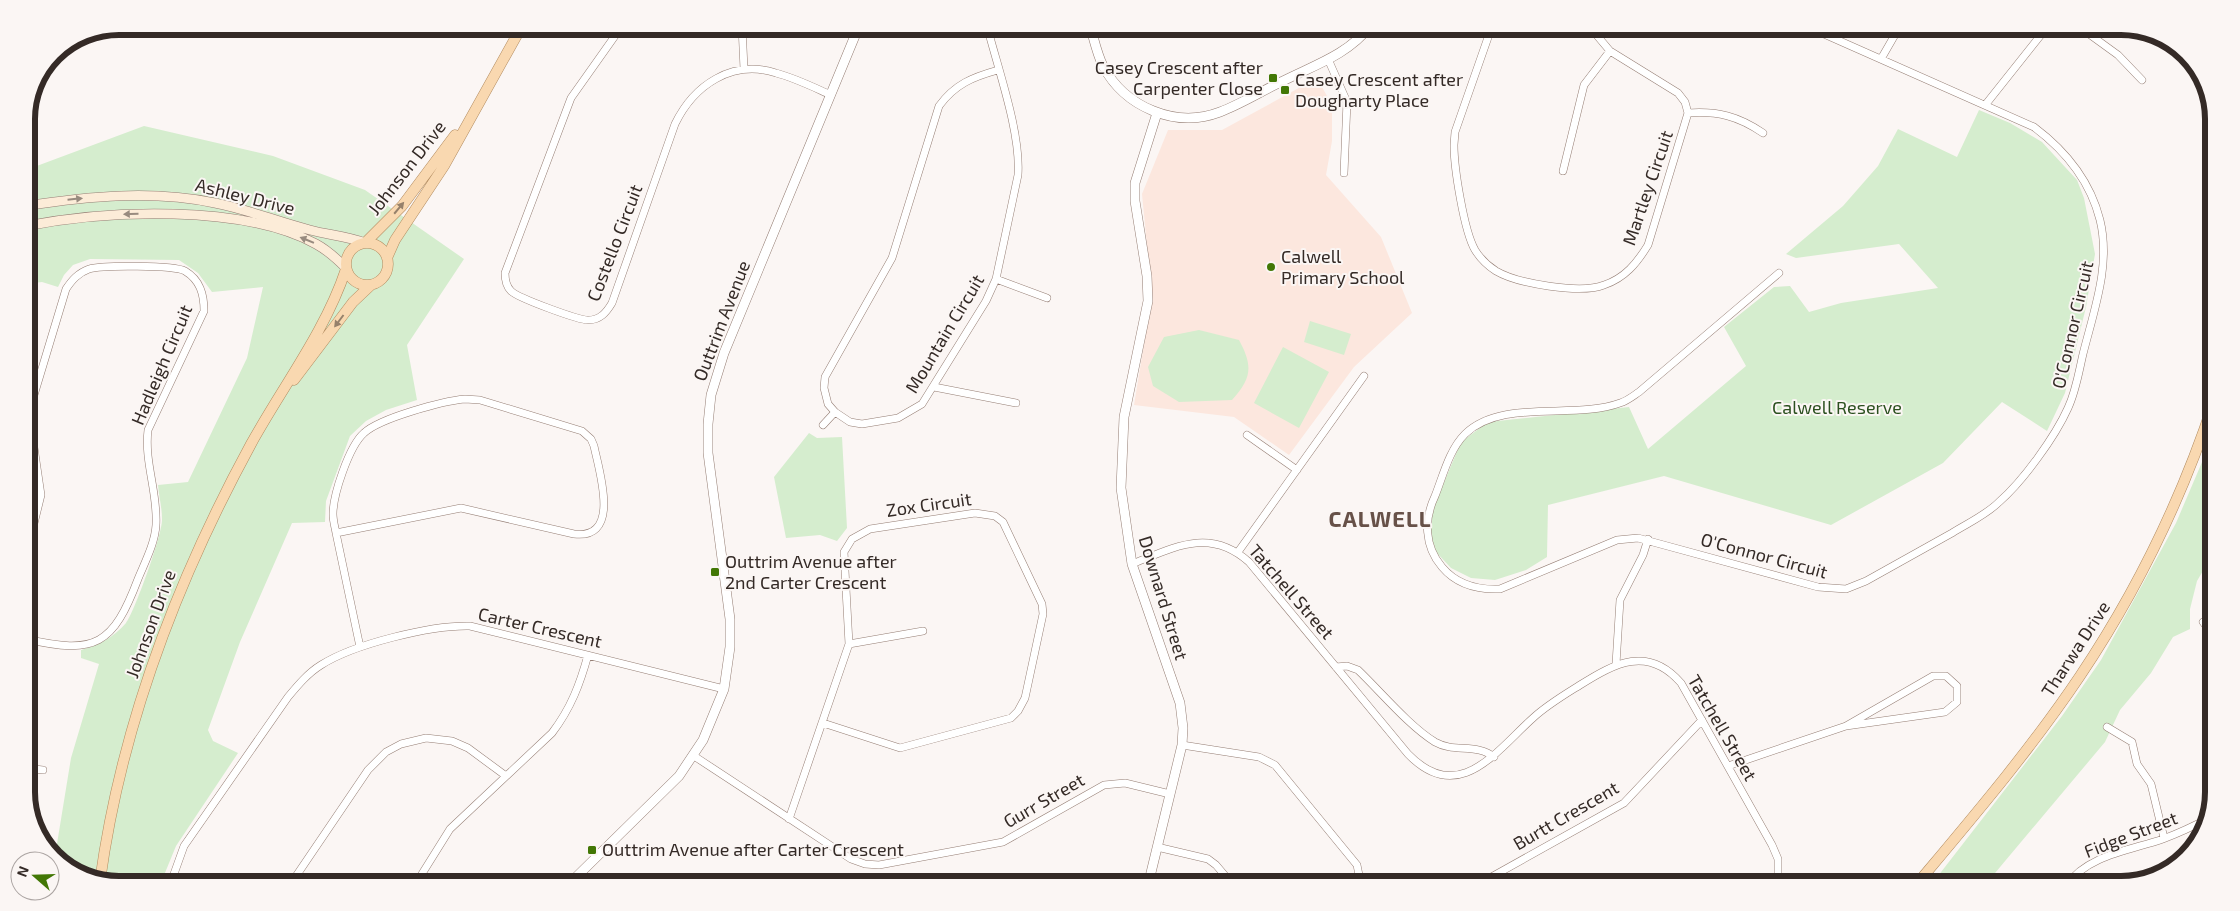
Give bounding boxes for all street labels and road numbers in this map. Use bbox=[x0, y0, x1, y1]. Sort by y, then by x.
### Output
street label: Johnson Drive bbox=[362, 116, 450, 219]
street label: Martley Circuit bbox=[1617, 127, 1677, 248]
street label: Ashley Drive bbox=[193, 173, 297, 219]
street label: Costello Circuit bbox=[582, 181, 646, 304]
street label: Outtrim Avenue bbox=[688, 257, 754, 384]
street label: O'Connor Circuit bbox=[2047, 259, 2097, 391]
street label: Mountain Circuit bbox=[900, 270, 988, 397]
street label: Hadleigh Circuit bbox=[126, 301, 196, 428]
street label: Zox Circuit bbox=[885, 487, 973, 521]
street label: O'Connor Circuit bbox=[1698, 528, 1830, 583]
street label: Downard Street bbox=[1135, 533, 1193, 663]
street label: Tatchell Street bbox=[1245, 539, 1339, 643]
street label: Johnson Drive bbox=[120, 566, 180, 681]
street label: Tharwa Drive bbox=[2036, 597, 2114, 700]
street label: Carter Crescent bbox=[476, 602, 604, 652]
street label: Tatchell Street bbox=[1684, 671, 1762, 785]
street label: Gurr Street bbox=[999, 768, 1088, 832]
street label: Burtt Crescent bbox=[1509, 776, 1622, 854]
street label: Fidge Street bbox=[2081, 806, 2181, 862]

